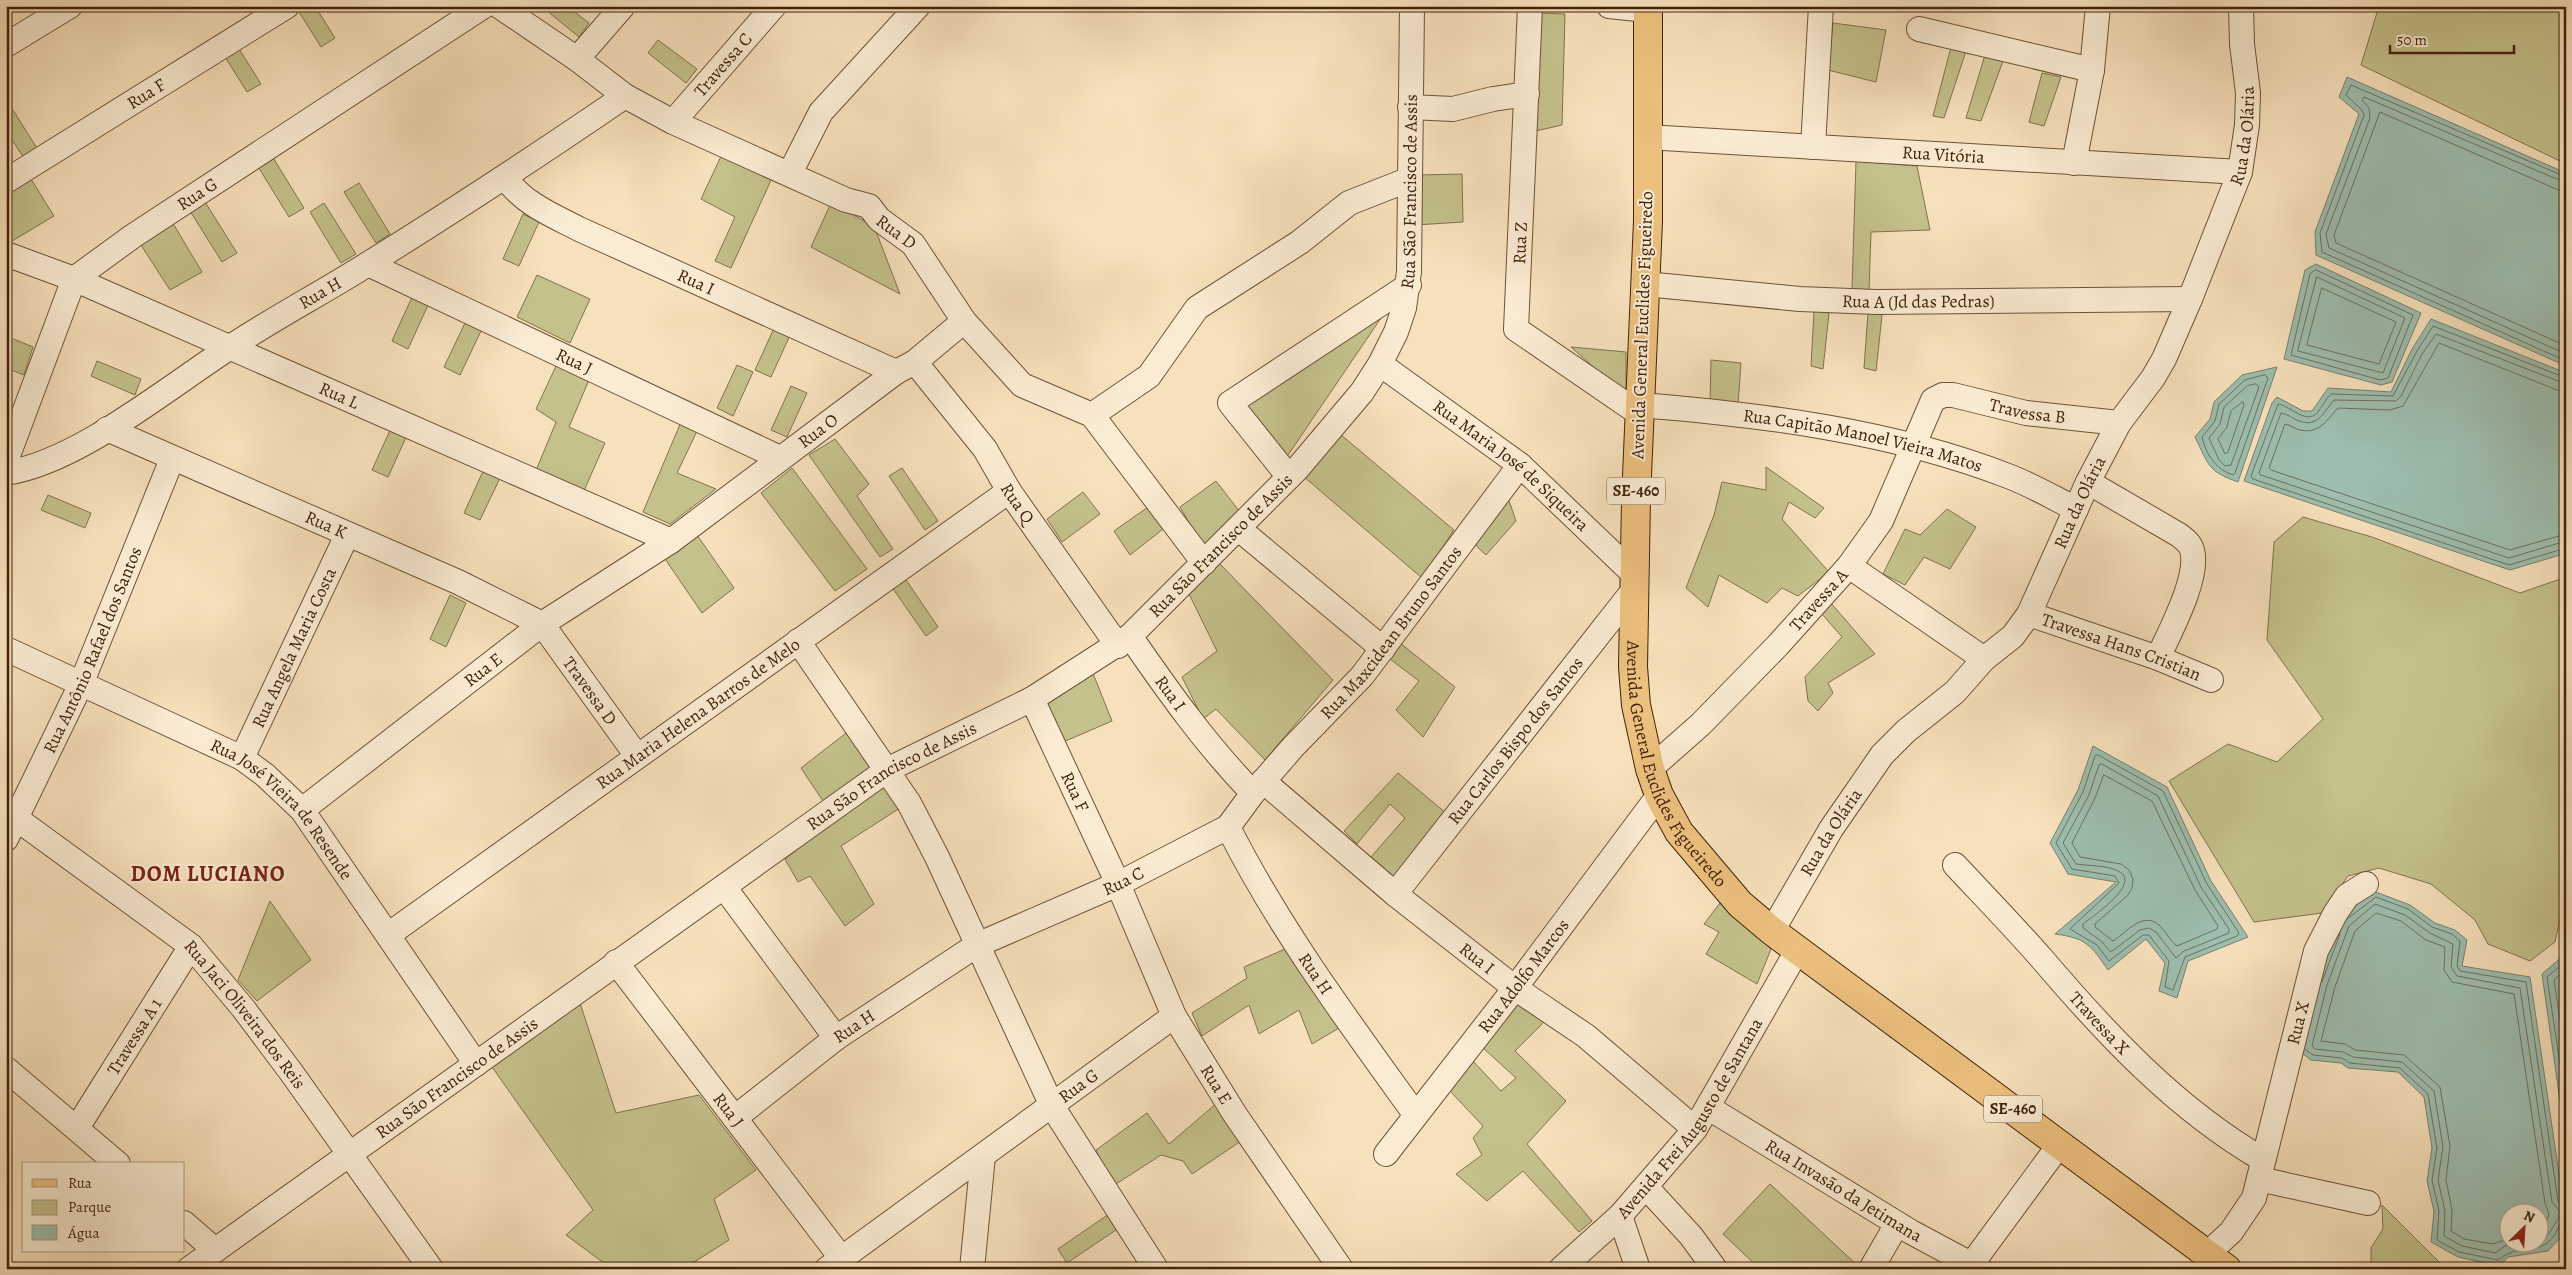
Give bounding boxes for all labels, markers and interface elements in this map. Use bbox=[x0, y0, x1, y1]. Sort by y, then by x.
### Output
scale bar bbox=[2390, 22, 2513, 54]
street label: Travessa C bbox=[688, 28, 757, 102]
text: 50 m bbox=[2397, 30, 2427, 50]
street label: Rua F bbox=[122, 73, 170, 115]
street label: Rua da Olária bbox=[2224, 85, 2260, 189]
street label: Rua São Francisco de Assis bbox=[1395, 94, 1423, 290]
street label: Rua Vitória bbox=[1901, 140, 1986, 169]
street label: Rua G bbox=[172, 172, 222, 216]
street label: Avenida General Euclides Figueiredo bbox=[1625, 191, 1659, 460]
street label: Rua D bbox=[871, 209, 922, 255]
street label: Rua Z bbox=[1507, 221, 1533, 265]
street label: Rua I bbox=[674, 263, 719, 301]
street label: Rua H bbox=[294, 271, 346, 315]
street label: Rua A (Jd das Pedras) bbox=[1841, 289, 1995, 314]
street label: Rua J bbox=[552, 342, 597, 380]
street label: Rua L bbox=[315, 376, 364, 415]
street label: Travessa B bbox=[1987, 392, 2067, 429]
street label: Rua Maria José de Siqueira bbox=[1428, 394, 1595, 537]
street label: Rua Capitão Manoel Vieira Matos bbox=[1742, 403, 1986, 478]
street label: Rua O bbox=[793, 408, 843, 454]
street label: Rua da Olária bbox=[2048, 451, 2112, 552]
street label: Rua São Francisco de Assis bbox=[1143, 468, 1298, 623]
road number: SE-460 bbox=[1607, 478, 1665, 504]
street label: Rua Q bbox=[995, 479, 1042, 530]
street label: Rua K bbox=[301, 505, 351, 544]
street label: Rua Maxcidean Bruno Santos bbox=[1315, 541, 1467, 724]
street label: Rua Antônio Rafael dos Santos bbox=[37, 543, 147, 757]
street label: Rua Angela Maria Costa bbox=[246, 563, 342, 732]
street label: Travessa A bbox=[1784, 563, 1853, 636]
street label: Travessa Hans Cristian bbox=[2038, 607, 2205, 687]
street label: Rua Maria Helena Barros de Melo bbox=[591, 632, 805, 795]
street label: Avenida General Euclides Figueiredo bbox=[1621, 639, 1733, 892]
street label: Rua E bbox=[459, 647, 507, 692]
street label: Travessa D bbox=[557, 652, 623, 730]
street label: Rua Carlos Bispo dos Santos bbox=[1442, 652, 1589, 829]
street label: Rua I bbox=[1149, 671, 1191, 716]
street label: Rua São Francisco de Assis bbox=[802, 716, 981, 836]
street label: Rua José Vieira de Resende bbox=[206, 733, 358, 885]
street label: Rua F bbox=[1055, 768, 1095, 815]
street label: Rua da Olária bbox=[1794, 783, 1868, 881]
district label: DOM LUCIANO bbox=[130, 859, 286, 889]
street label: Rua C bbox=[1099, 861, 1148, 901]
street label: Rua Adolfo Marcos bbox=[1472, 914, 1575, 1038]
street label: Rua Jaci Oliveira dos Reis bbox=[179, 934, 311, 1094]
street label: Rua I bbox=[1454, 937, 1500, 980]
street label: Rua H bbox=[1293, 948, 1338, 999]
street label: Travessa X bbox=[2064, 986, 2135, 1060]
street label: Travessa A 1 bbox=[101, 993, 167, 1080]
street label: Rua X bbox=[2281, 999, 2315, 1047]
street label: Rua H bbox=[828, 1004, 880, 1049]
street label: Rua São Francisco de Assis bbox=[370, 1011, 543, 1144]
street label: Avenida Frei Augusto de Santana bbox=[1610, 1013, 1768, 1224]
street label: Rua E bbox=[1195, 1060, 1238, 1109]
street label: Rua G bbox=[1053, 1063, 1103, 1108]
street label: Rua J bbox=[708, 1088, 750, 1132]
road number: SE-460 bbox=[1984, 1096, 2042, 1122]
street label: Rua Invasão da Jetimana bbox=[1761, 1133, 1927, 1248]
legend bbox=[22, 1162, 185, 1252]
text: Rua bbox=[68, 1173, 92, 1193]
text: Parque bbox=[68, 1197, 111, 1217]
north arrow bbox=[2500, 1202, 2550, 1252]
text: N bbox=[2521, 1206, 2538, 1227]
text: Água bbox=[67, 1223, 99, 1243]

